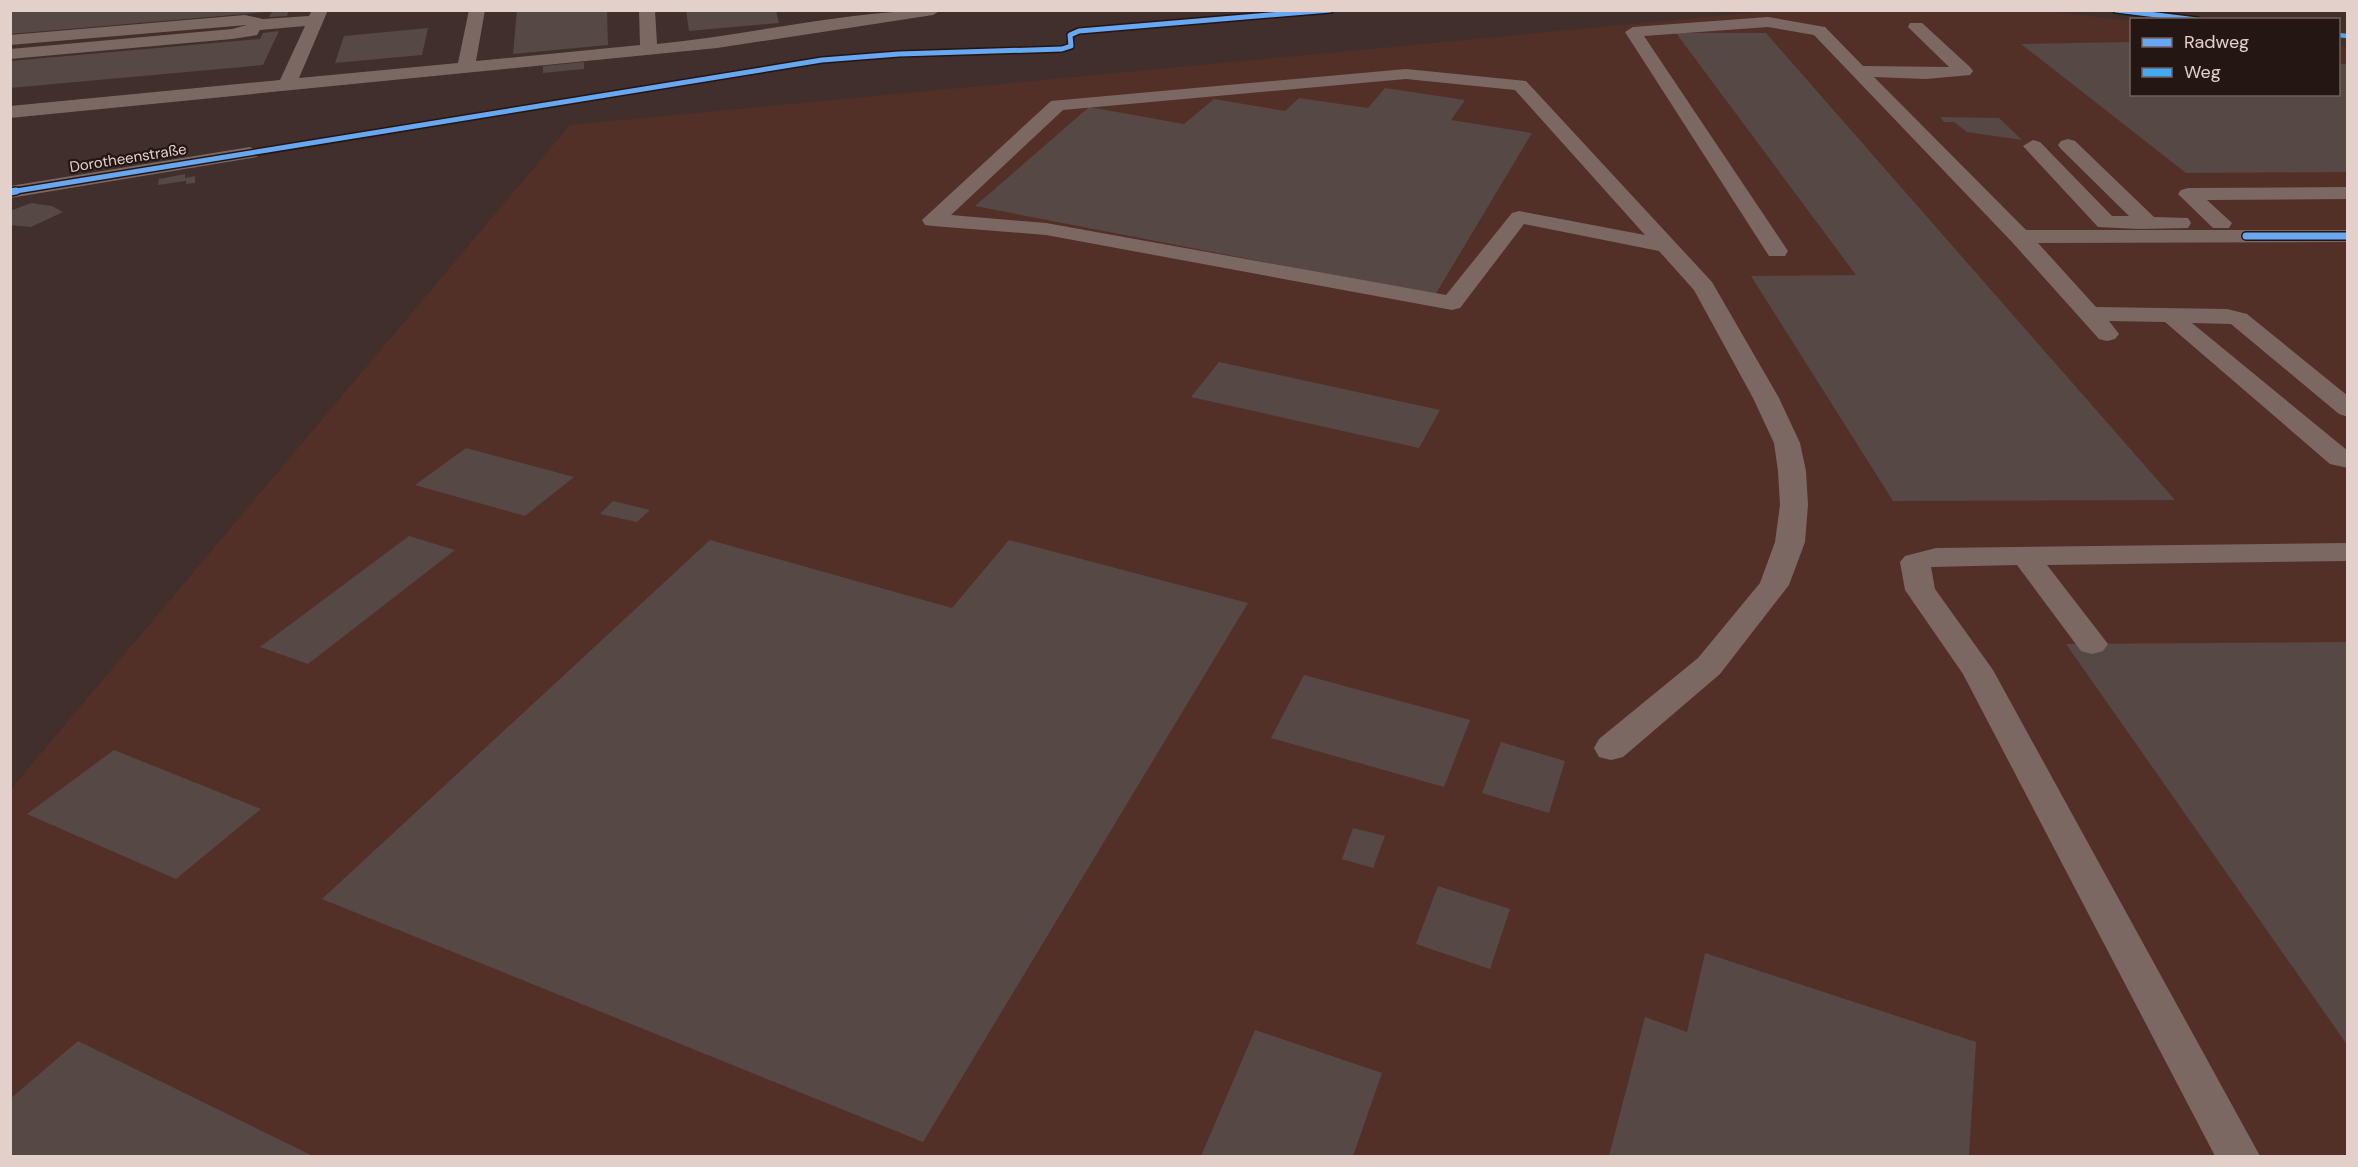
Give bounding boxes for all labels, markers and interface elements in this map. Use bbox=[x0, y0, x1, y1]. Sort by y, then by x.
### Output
legend bbox=[2130, 18, 2340, 96]
text: Radweg bbox=[2184, 30, 2249, 54]
text: Weg bbox=[2184, 60, 2221, 84]
street label: Dorotheenstraße bbox=[68, 139, 188, 177]

